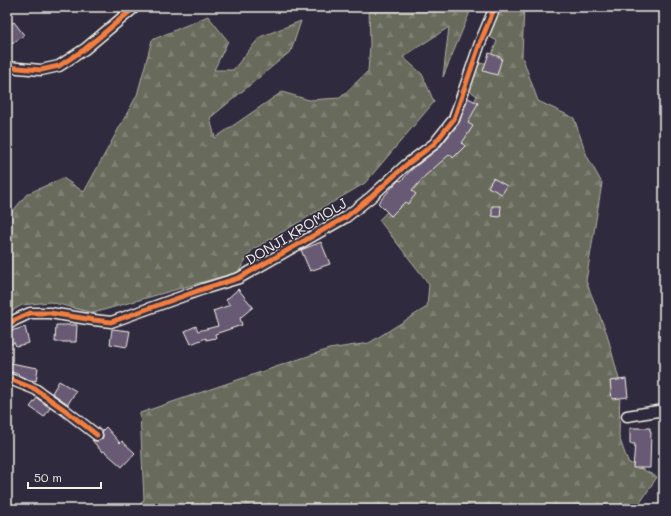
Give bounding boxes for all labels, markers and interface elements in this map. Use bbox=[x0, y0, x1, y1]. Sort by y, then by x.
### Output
street label: DONJI KROMOLJ bbox=[242, 193, 351, 269]
scale bar bbox=[28, 464, 101, 490]
text: 50 m bbox=[34, 469, 62, 485]

